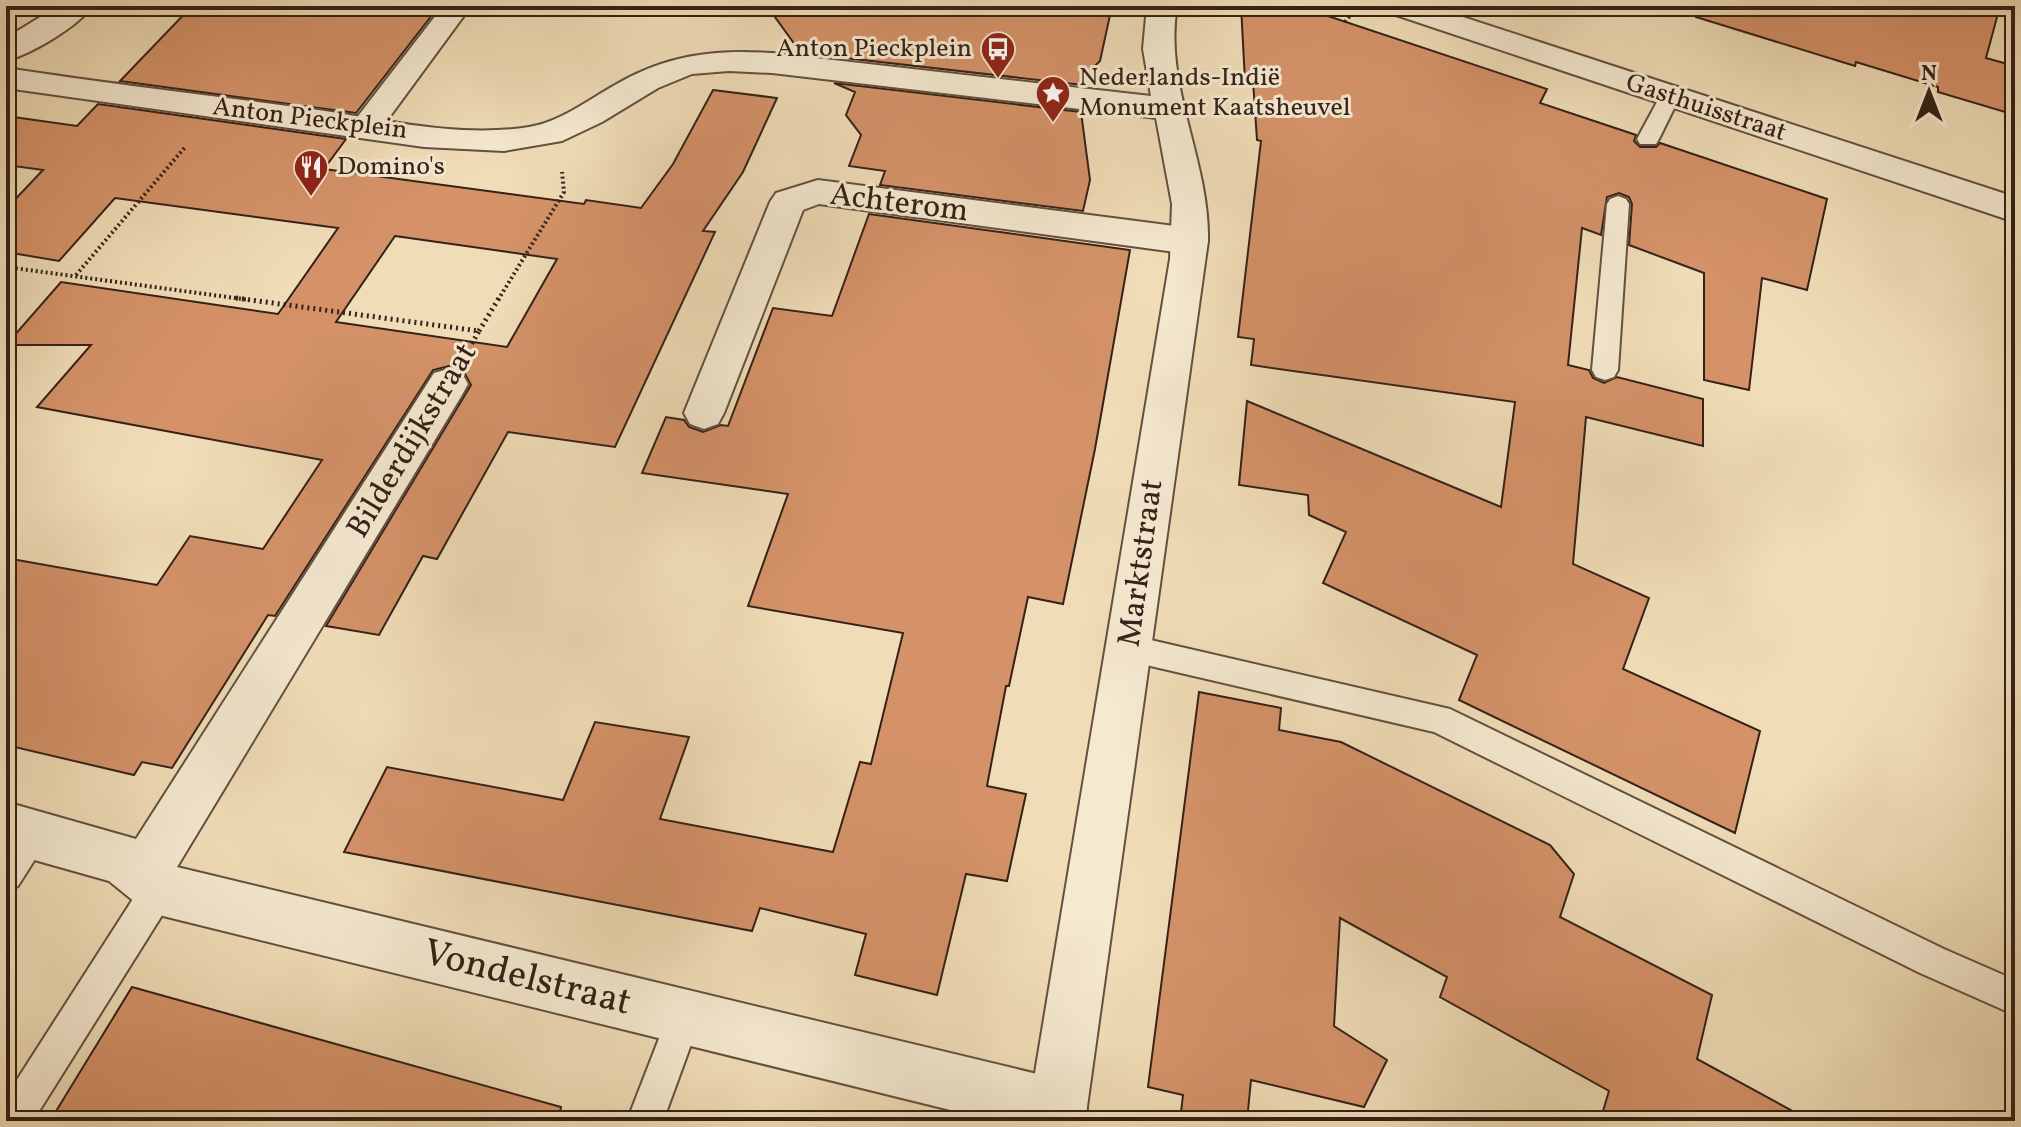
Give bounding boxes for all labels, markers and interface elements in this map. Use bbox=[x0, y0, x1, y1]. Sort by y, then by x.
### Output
bus stop icon: Anton Pieckplein bbox=[979, 30, 1017, 80]
place label: Anton Pieckplein bbox=[776, 31, 972, 67]
north arrow bbox=[1889, 52, 1969, 132]
text: N bbox=[1921, 59, 1937, 90]
place label: Nederlands-Indië Monument Kaatsheuvel bbox=[1079, 60, 1351, 126]
street label: Gasthuisstraat bbox=[1621, 65, 1791, 151]
place icon: Nederlands-Indië Monument Kaatsheuvel bbox=[1034, 74, 1072, 124]
street label: Anton Pieckplein bbox=[211, 89, 409, 149]
restaurant icon: Domino's bbox=[292, 148, 330, 198]
place label: Domino's bbox=[337, 149, 445, 185]
street label: Achterom bbox=[827, 174, 971, 234]
street label: Bilderdijkstraat bbox=[337, 335, 489, 547]
street label: Marktstraat bbox=[1108, 476, 1176, 650]
street label: Vondelstraat bbox=[418, 928, 636, 1030]

